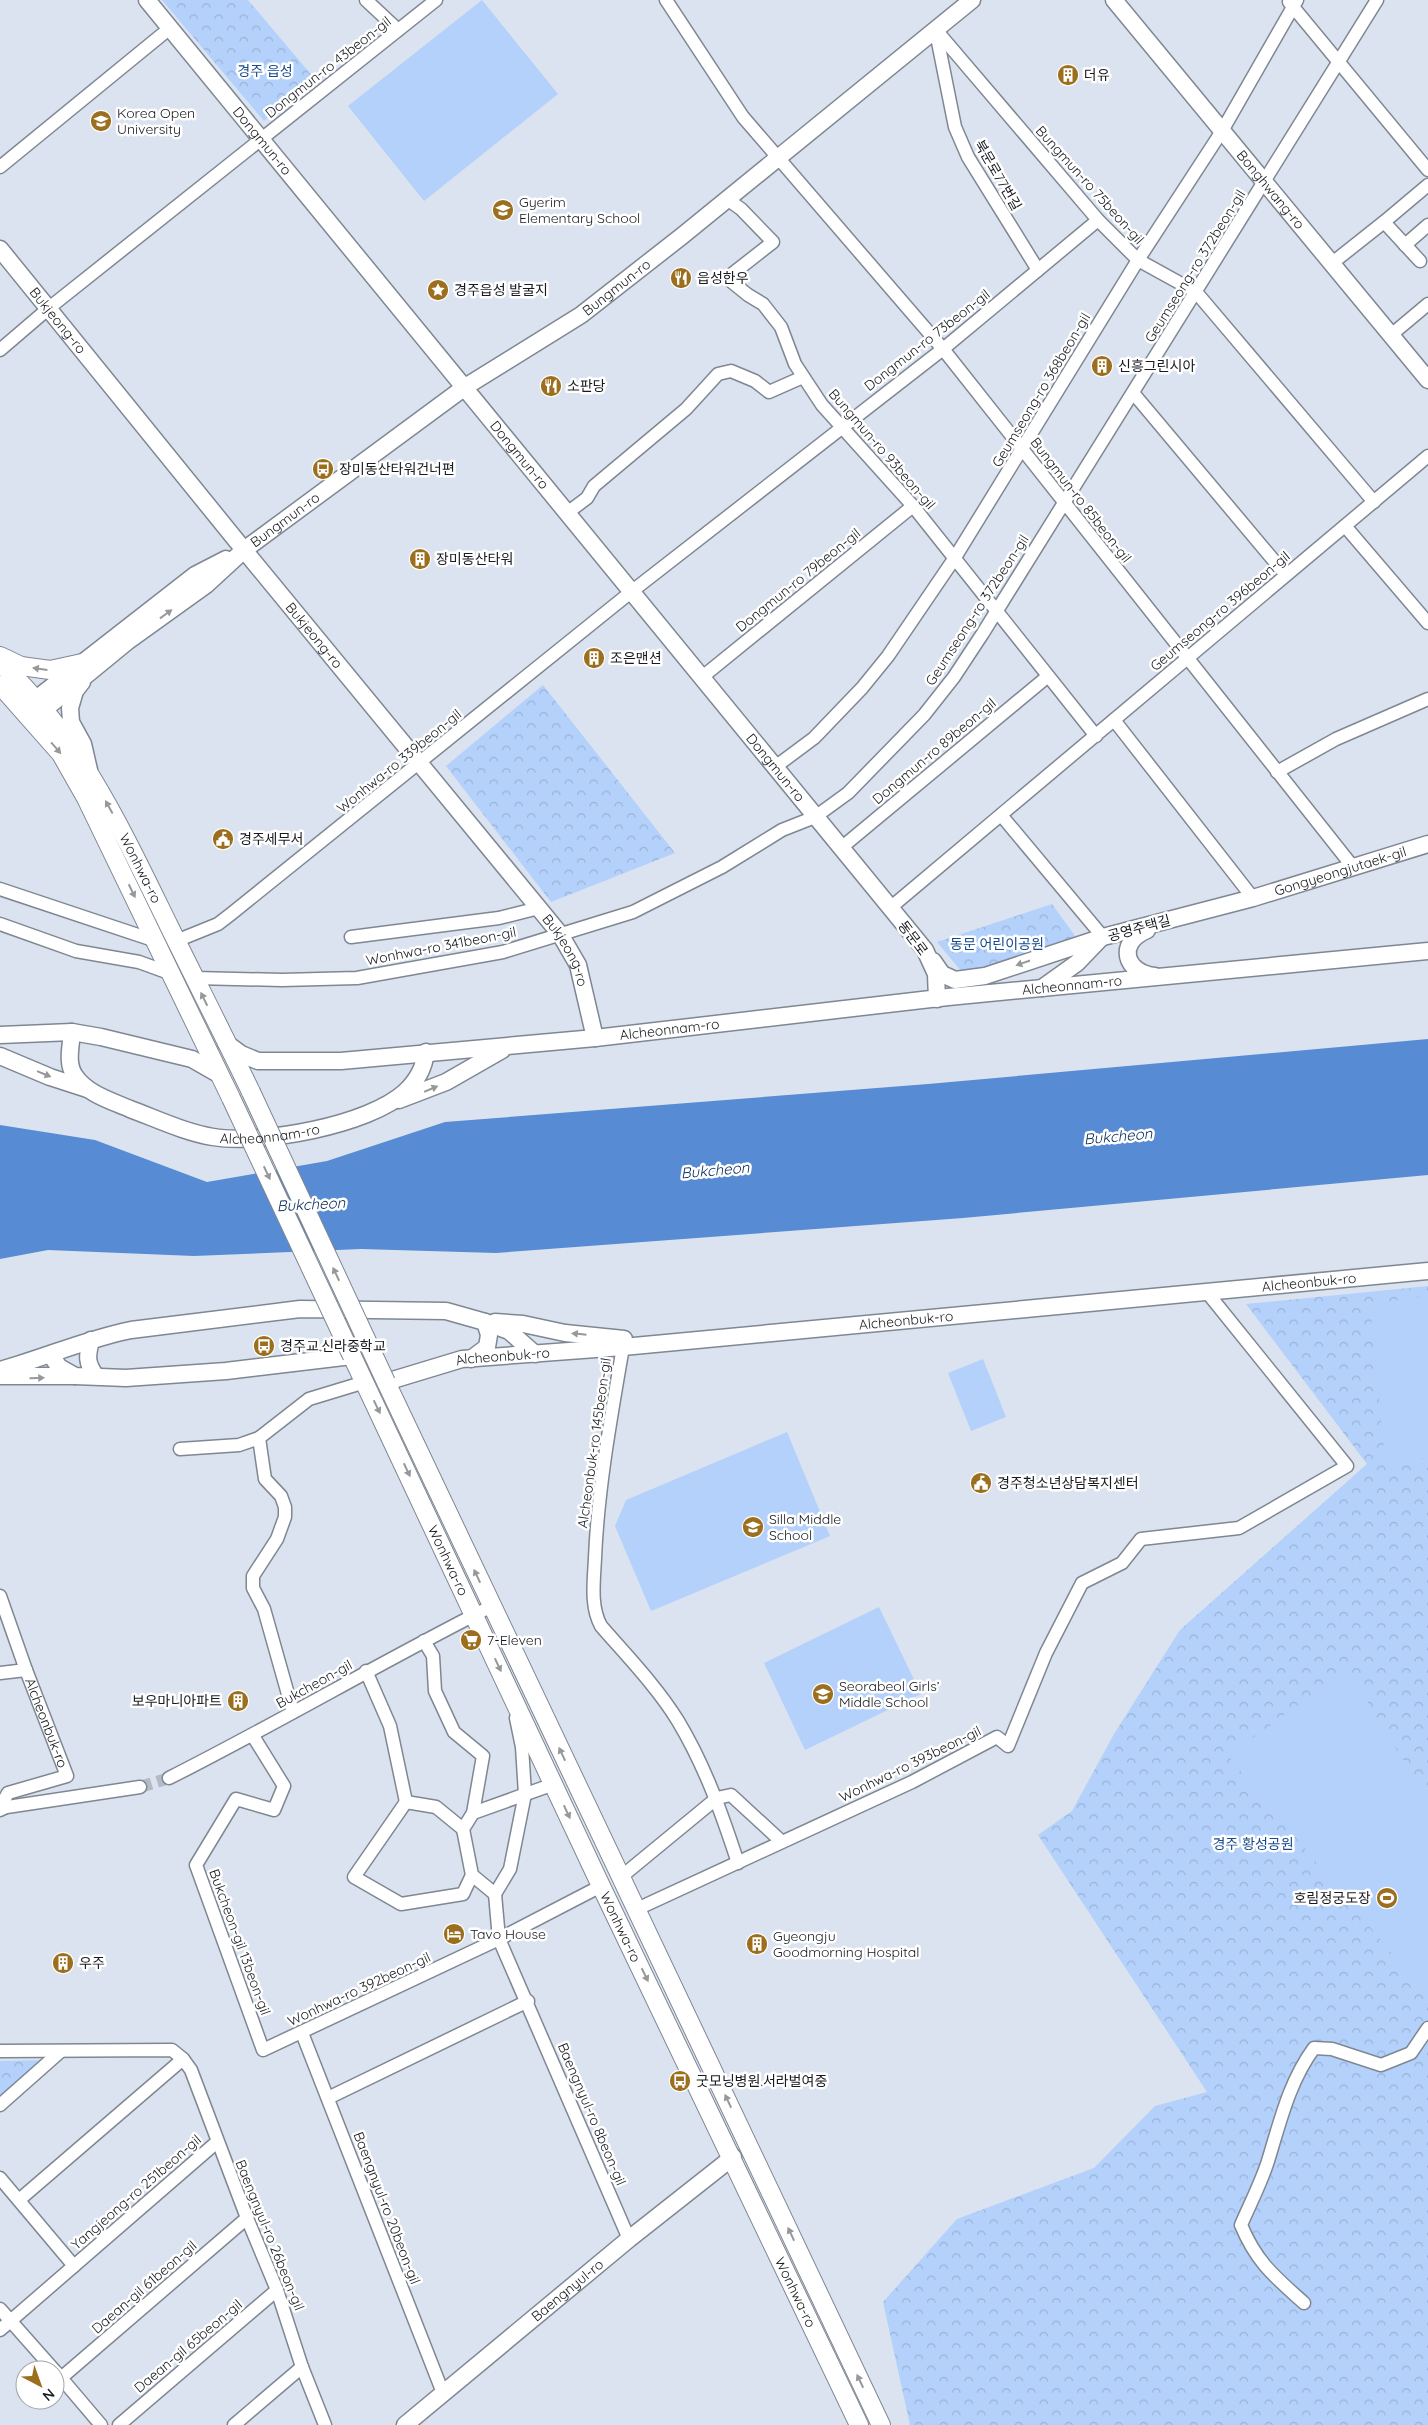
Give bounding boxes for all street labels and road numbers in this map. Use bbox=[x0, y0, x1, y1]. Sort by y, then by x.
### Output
street label: Dongmun-ro 43beon-gil bbox=[261, 12, 395, 122]
street label: Dongmun-ro bbox=[229, 103, 296, 179]
street label: Bungmun-ro 75beon-gil bbox=[1032, 122, 1148, 248]
street label: 북문로77번길 bbox=[971, 136, 1025, 214]
street label: Bonghwang-ro bbox=[1233, 146, 1309, 233]
street label: Geumseong-ro 372beon-gil bbox=[1141, 186, 1249, 346]
street label: Bungmun-ro bbox=[579, 255, 654, 320]
street label: Bukjeong-ro bbox=[26, 284, 90, 357]
street label: Dongmun-ro 73beon-gil bbox=[860, 285, 994, 395]
street label: Geumseong-ro 368beon-gil bbox=[988, 310, 1094, 470]
street label: Bungmun-ro 93beon-gil bbox=[825, 385, 939, 513]
street label: Dongmun-ro bbox=[486, 417, 553, 493]
street label: Bungmun-ro 85beon-gil bbox=[1026, 434, 1136, 566]
street label: Bungmun-ro bbox=[247, 488, 323, 551]
street label: Dongmun-ro 79beon-gil bbox=[732, 524, 864, 636]
street label: Geumseong-ro 372beon-gil bbox=[921, 531, 1033, 689]
street label: Geumseong-ro 396beon-gil bbox=[1146, 547, 1294, 675]
street label: Bukjeong-ro bbox=[282, 599, 347, 672]
street label: Dongmun-ro 89beon-gil bbox=[869, 694, 999, 808]
street label: Wonhwa-ro 339beon-gil bbox=[333, 705, 465, 817]
street label: Dongmun-ro bbox=[742, 730, 809, 805]
street label: Wonhwa-ro bbox=[115, 830, 165, 906]
street label: Gongyeongjutaek-gil bbox=[1272, 842, 1408, 900]
street label: Bukjeong-ro bbox=[538, 910, 592, 988]
street label: 공영주택길 bbox=[1106, 911, 1172, 945]
street label: 동문로 bbox=[894, 917, 932, 959]
street label: Wonhwa-ro 341beon-gil bbox=[364, 923, 518, 969]
street label: Alcheonnam-ro bbox=[1021, 971, 1123, 999]
street label: Alcheonnam-ro bbox=[619, 1015, 720, 1044]
street label: Alcheonnam-ro bbox=[219, 1120, 321, 1148]
street label: Alcheonbuk-ro bbox=[1261, 1269, 1357, 1296]
street label: Alcheonbuk-ro bbox=[858, 1307, 954, 1334]
street label: Alcheonbuk-ro bbox=[453, 1343, 550, 1370]
street label: Alcheonbuk-ro 145beon-gil bbox=[573, 1357, 615, 1529]
street label: Wonhwa-ro bbox=[424, 1522, 472, 1599]
street label: Bukcheon-gil bbox=[273, 1656, 355, 1712]
street label: Alcheonbuk-ro bbox=[21, 1675, 72, 1770]
street label: Wonhwa-ro 393beon-gil bbox=[836, 1722, 984, 1806]
street label: Bukcheon-gil 13beon-gil bbox=[205, 1867, 275, 2017]
street label: Wonhwa-ro bbox=[596, 1889, 645, 1965]
street label: Wonhwa-ro 392beon-gil bbox=[285, 1948, 433, 2030]
street label: Baengnyul-ro 8beon-gil bbox=[554, 2040, 630, 2188]
street label: Baengnyul-ro 20beon-gil bbox=[350, 2129, 424, 2287]
street label: Yangjeong-ro 251beon-gil bbox=[67, 2131, 205, 2253]
street label: Baengnyul-ro 26beon-gil bbox=[232, 2157, 308, 2313]
street label: Daean-gil 61beon-gil bbox=[88, 2236, 200, 2338]
street label: Wonhwa-ro bbox=[771, 2254, 820, 2330]
street label: Baengnyul-ro bbox=[528, 2255, 607, 2325]
street label: Daean-gil 65beon-gil bbox=[130, 2295, 246, 2397]

